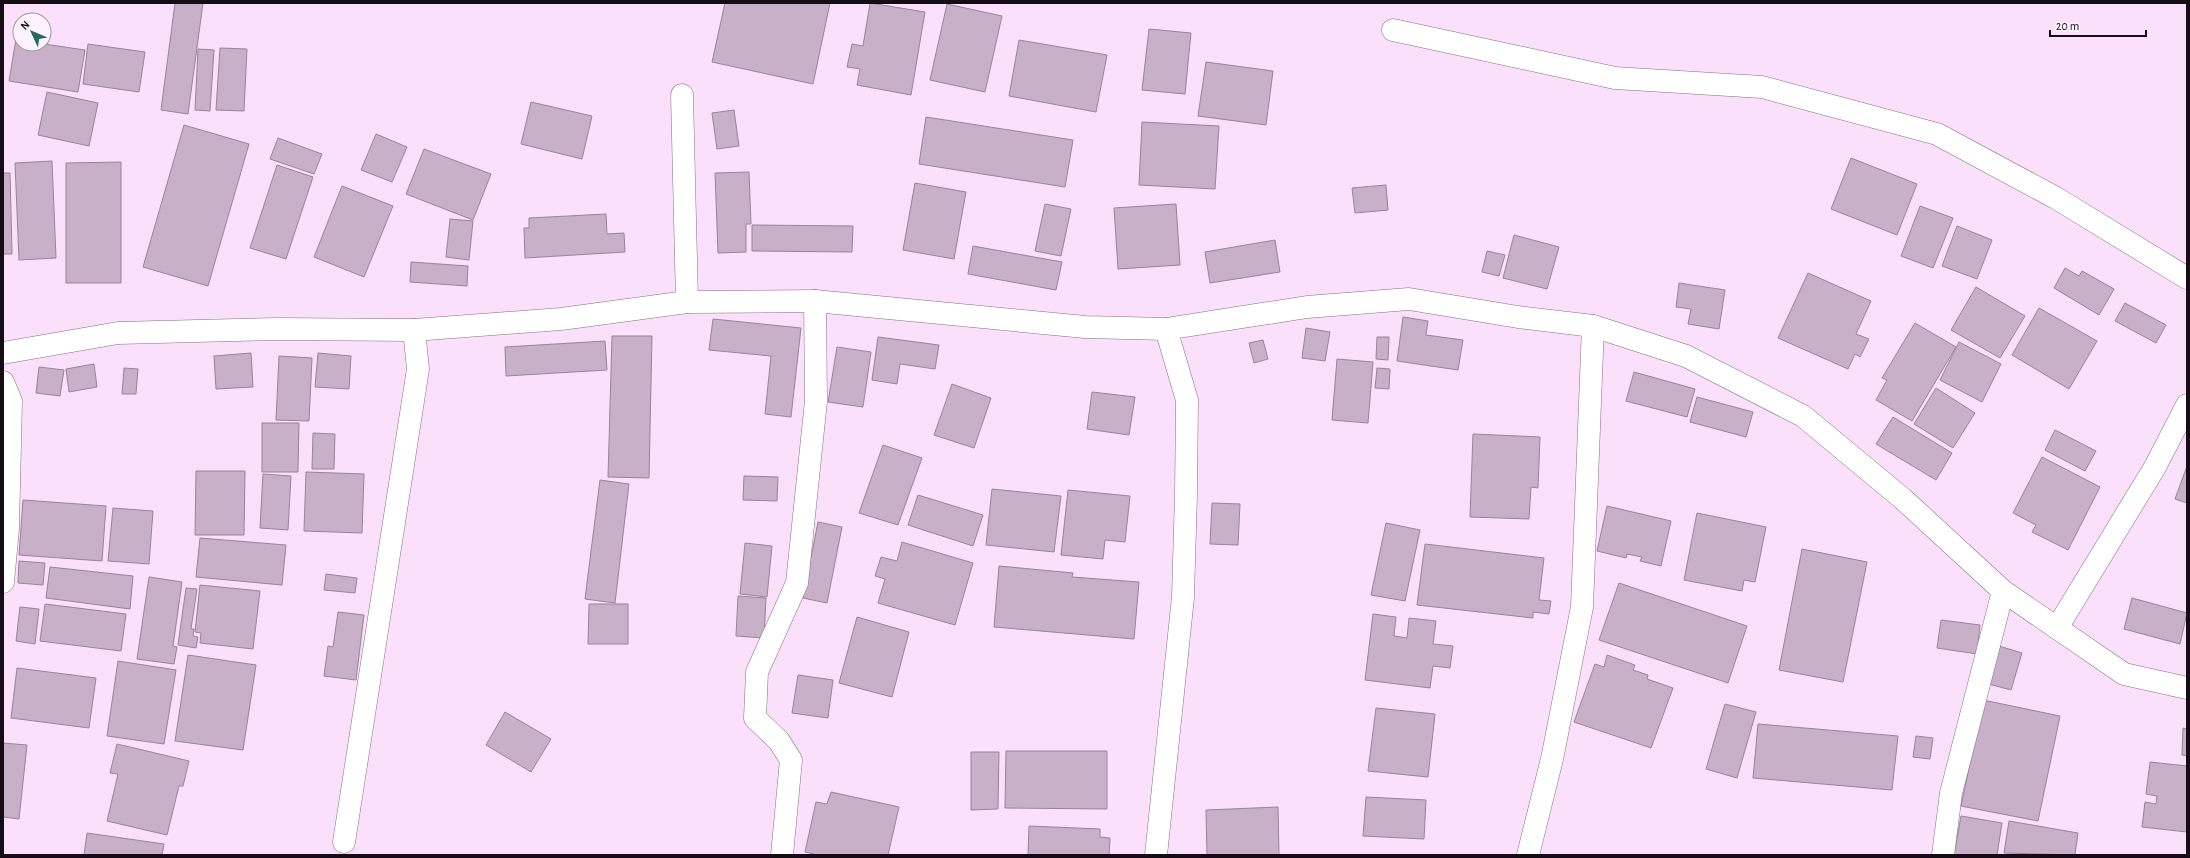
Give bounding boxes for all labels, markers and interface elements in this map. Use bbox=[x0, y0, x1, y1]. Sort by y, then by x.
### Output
north arrow bbox=[12, 12, 52, 52]
scale bar bbox=[2050, 12, 2146, 38]
text: N bbox=[19, 19, 32, 32]
text: 20 m bbox=[2056, 20, 2079, 32]

